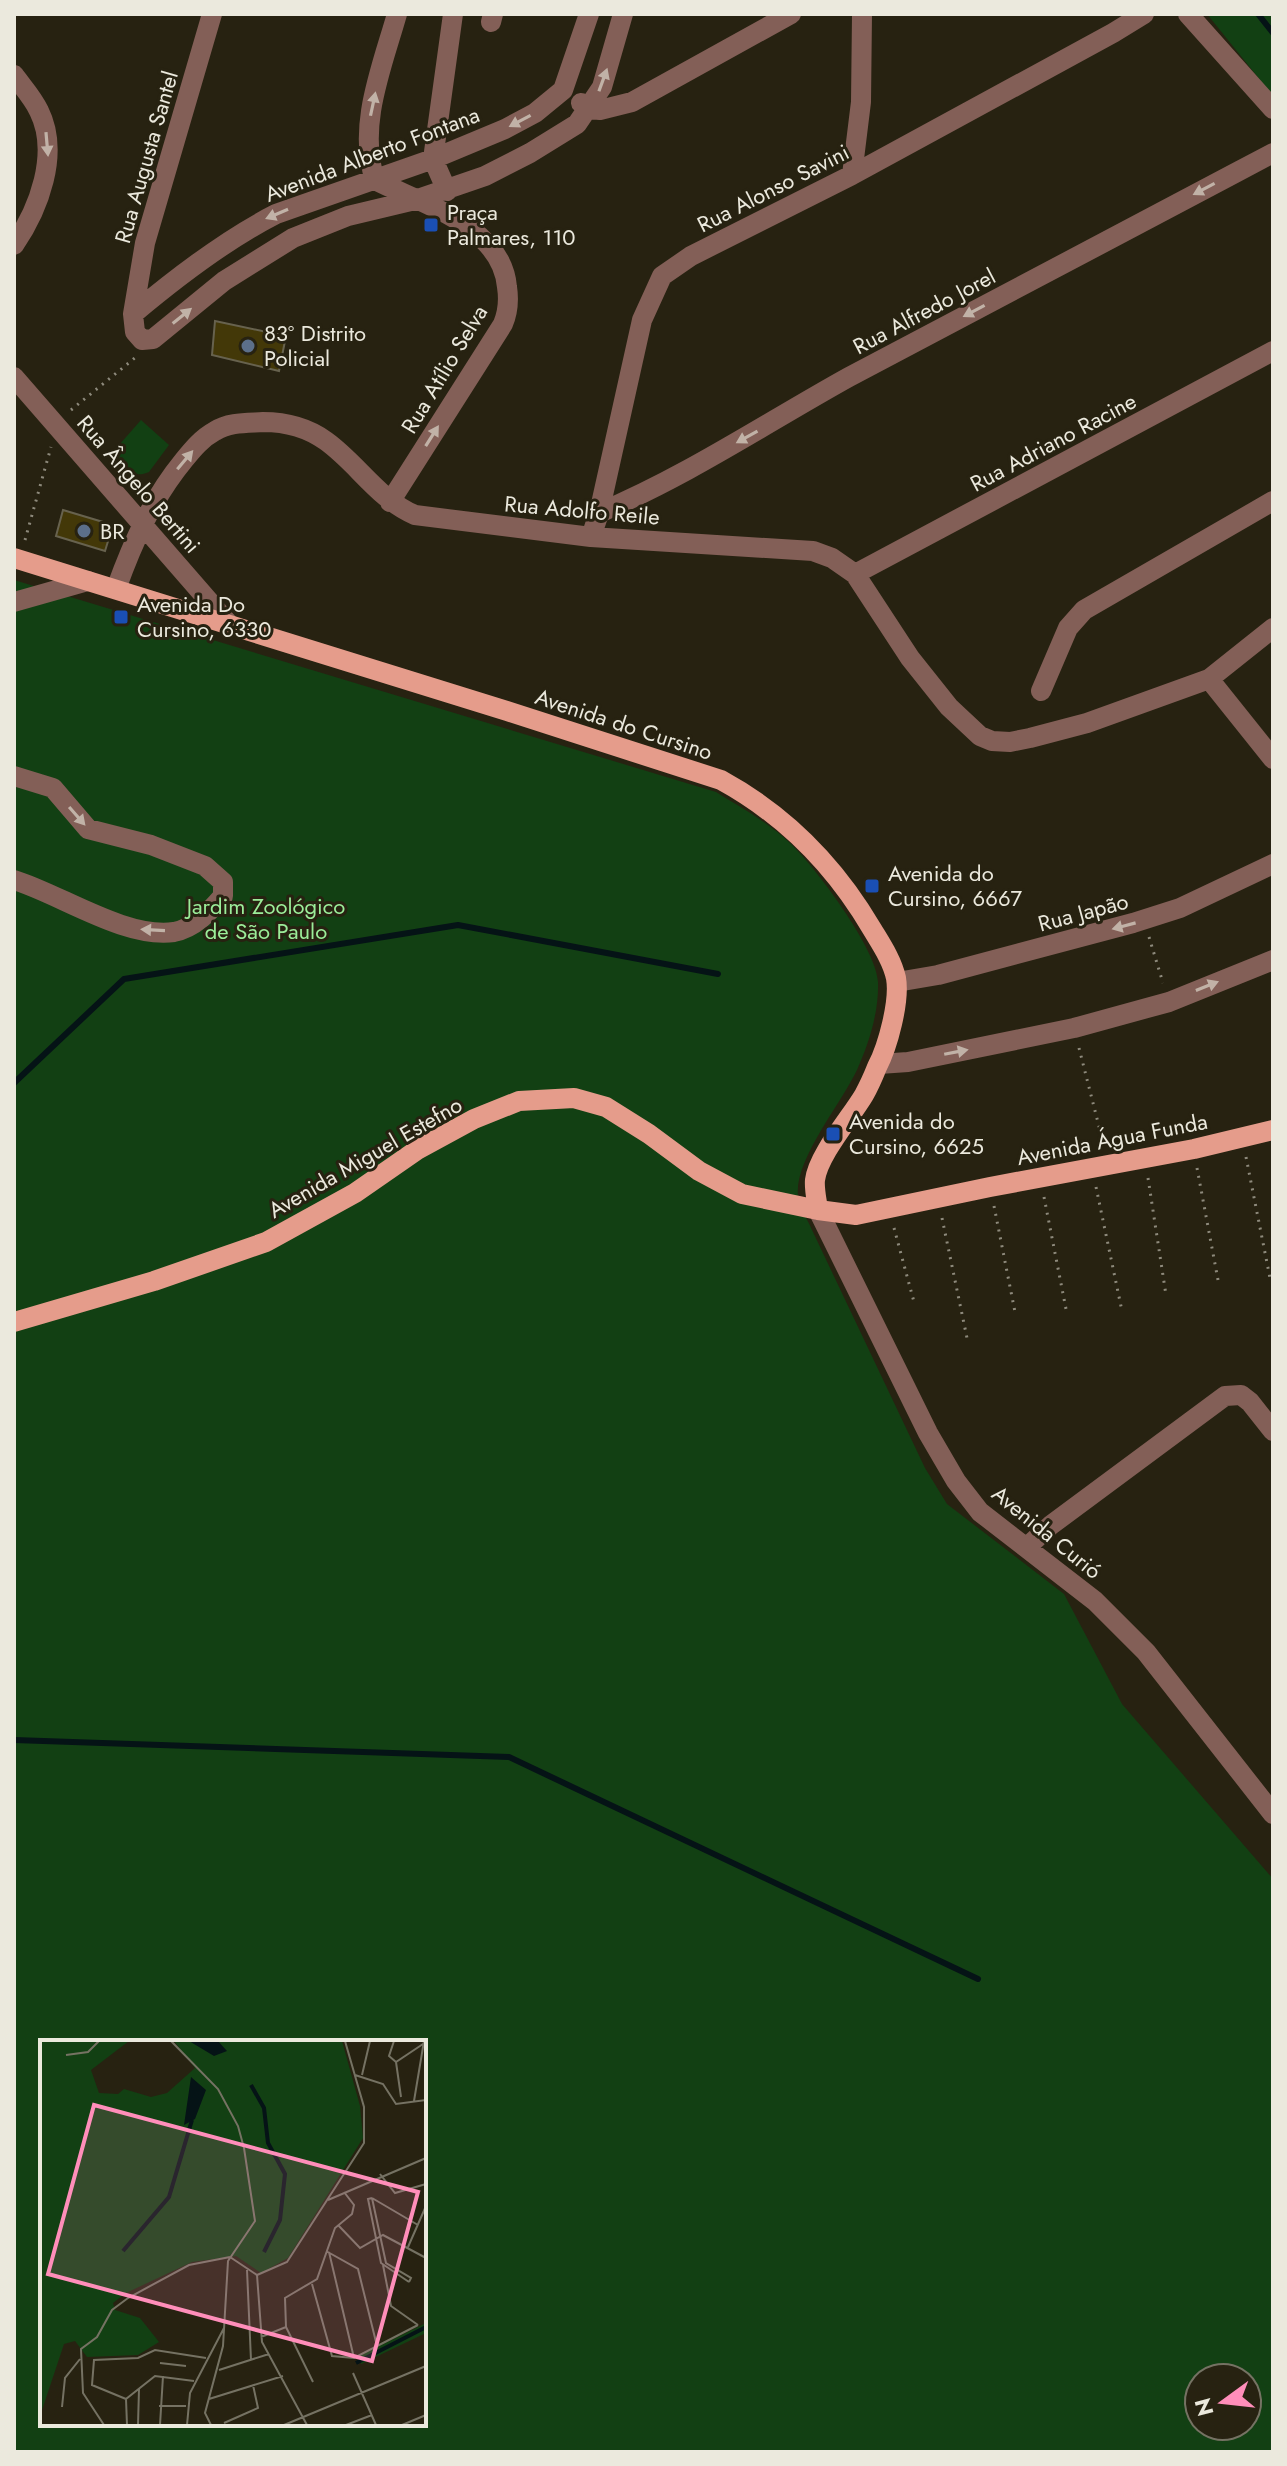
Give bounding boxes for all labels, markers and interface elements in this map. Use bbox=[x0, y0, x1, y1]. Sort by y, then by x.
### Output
street label: Rua Augusta Santel bbox=[106, 67, 186, 247]
one-way arrow bbox=[597, 68, 610, 92]
one-way arrow bbox=[367, 91, 380, 116]
street label: Avenida Alberto Fontana bbox=[260, 98, 484, 210]
one-way arrow bbox=[508, 115, 531, 128]
one-way arrow bbox=[41, 131, 54, 156]
street label: Rua Alonso Savini bbox=[691, 136, 855, 240]
one-way arrow bbox=[1193, 182, 1215, 196]
place label: Praça Palmares, 110 bbox=[447, 196, 576, 253]
one-way arrow bbox=[266, 208, 289, 221]
marker: Praça Palmares, 110 bbox=[422, 216, 440, 234]
street label: Rua Alfredo Jorel bbox=[847, 260, 1001, 362]
street label: Rua Atílio Selva bbox=[393, 299, 495, 439]
one-way arrow bbox=[963, 305, 986, 318]
one-way arrow bbox=[172, 308, 192, 325]
place label: 83° Distrito Policial bbox=[264, 317, 366, 374]
marker: 83° Distrito Policial bbox=[239, 337, 257, 355]
street label: Rua Adriano Racine bbox=[964, 385, 1142, 499]
street label: Rua Ângelo Bertini bbox=[70, 408, 208, 560]
one-way arrow bbox=[424, 425, 438, 447]
one-way arrow bbox=[736, 430, 758, 444]
one-way arrow bbox=[176, 450, 193, 470]
street label: Rua Adolfo Reile bbox=[503, 487, 661, 533]
place label: BR bbox=[100, 515, 125, 547]
marker: BR bbox=[75, 522, 93, 540]
place label: Avenida Do Cursino, 6330 bbox=[137, 588, 272, 645]
marker: Avenida Do Cursino, 6330 bbox=[112, 608, 130, 626]
street label: Avenida do Cursino bbox=[531, 680, 717, 768]
one-way arrow bbox=[68, 806, 85, 826]
place label: Avenida do Cursino, 6667 bbox=[888, 857, 1023, 914]
marker: Avenida do Cursino, 6667 bbox=[863, 877, 881, 895]
street label: Rua Japão bbox=[1034, 885, 1132, 939]
park label: Jardim Zoológico de São Paulo bbox=[184, 890, 345, 947]
one-way arrow bbox=[1111, 920, 1136, 932]
one-way arrow bbox=[140, 924, 165, 937]
one-way arrow bbox=[1195, 980, 1219, 993]
one-way arrow bbox=[944, 1046, 969, 1058]
street label: Avenida Miguel Estefno bbox=[262, 1088, 468, 1226]
place label: Avenida do Cursino, 6625 bbox=[849, 1105, 984, 1162]
street label: Avenida Água Funda bbox=[1014, 1105, 1210, 1173]
marker: Avenida do Cursino, 6625 bbox=[824, 1125, 842, 1143]
street label: Avenida Curió bbox=[985, 1478, 1109, 1586]
inset map bbox=[40, 2040, 426, 2426]
north arrow bbox=[1183, 2362, 1263, 2442]
text: N bbox=[1186, 2395, 1221, 2420]

